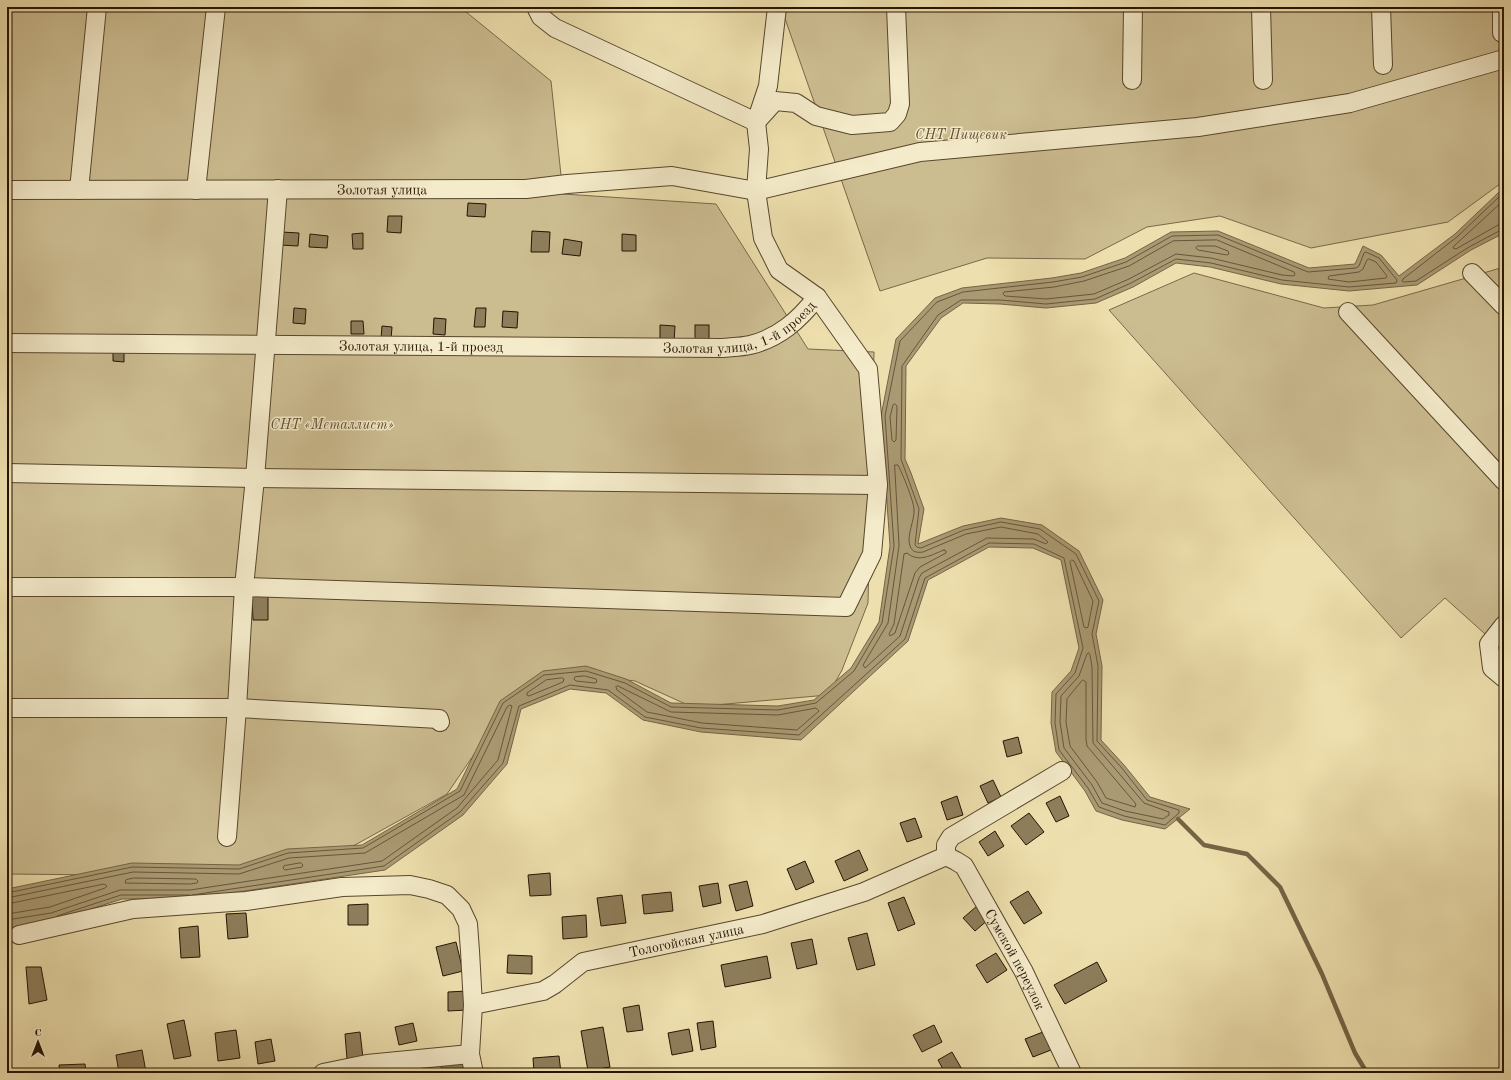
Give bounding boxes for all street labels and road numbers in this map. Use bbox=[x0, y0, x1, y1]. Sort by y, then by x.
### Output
street label: Золотая улица bbox=[337, 183, 427, 197]
street label: Золотая улица, 1-й проезд bbox=[663, 299, 819, 356]
street label: Золотая улица, 1-й проезд bbox=[339, 339, 503, 354]
street label: Сумской переулок bbox=[982, 907, 1047, 1012]
street label: Тологойская улица bbox=[628, 922, 745, 960]

